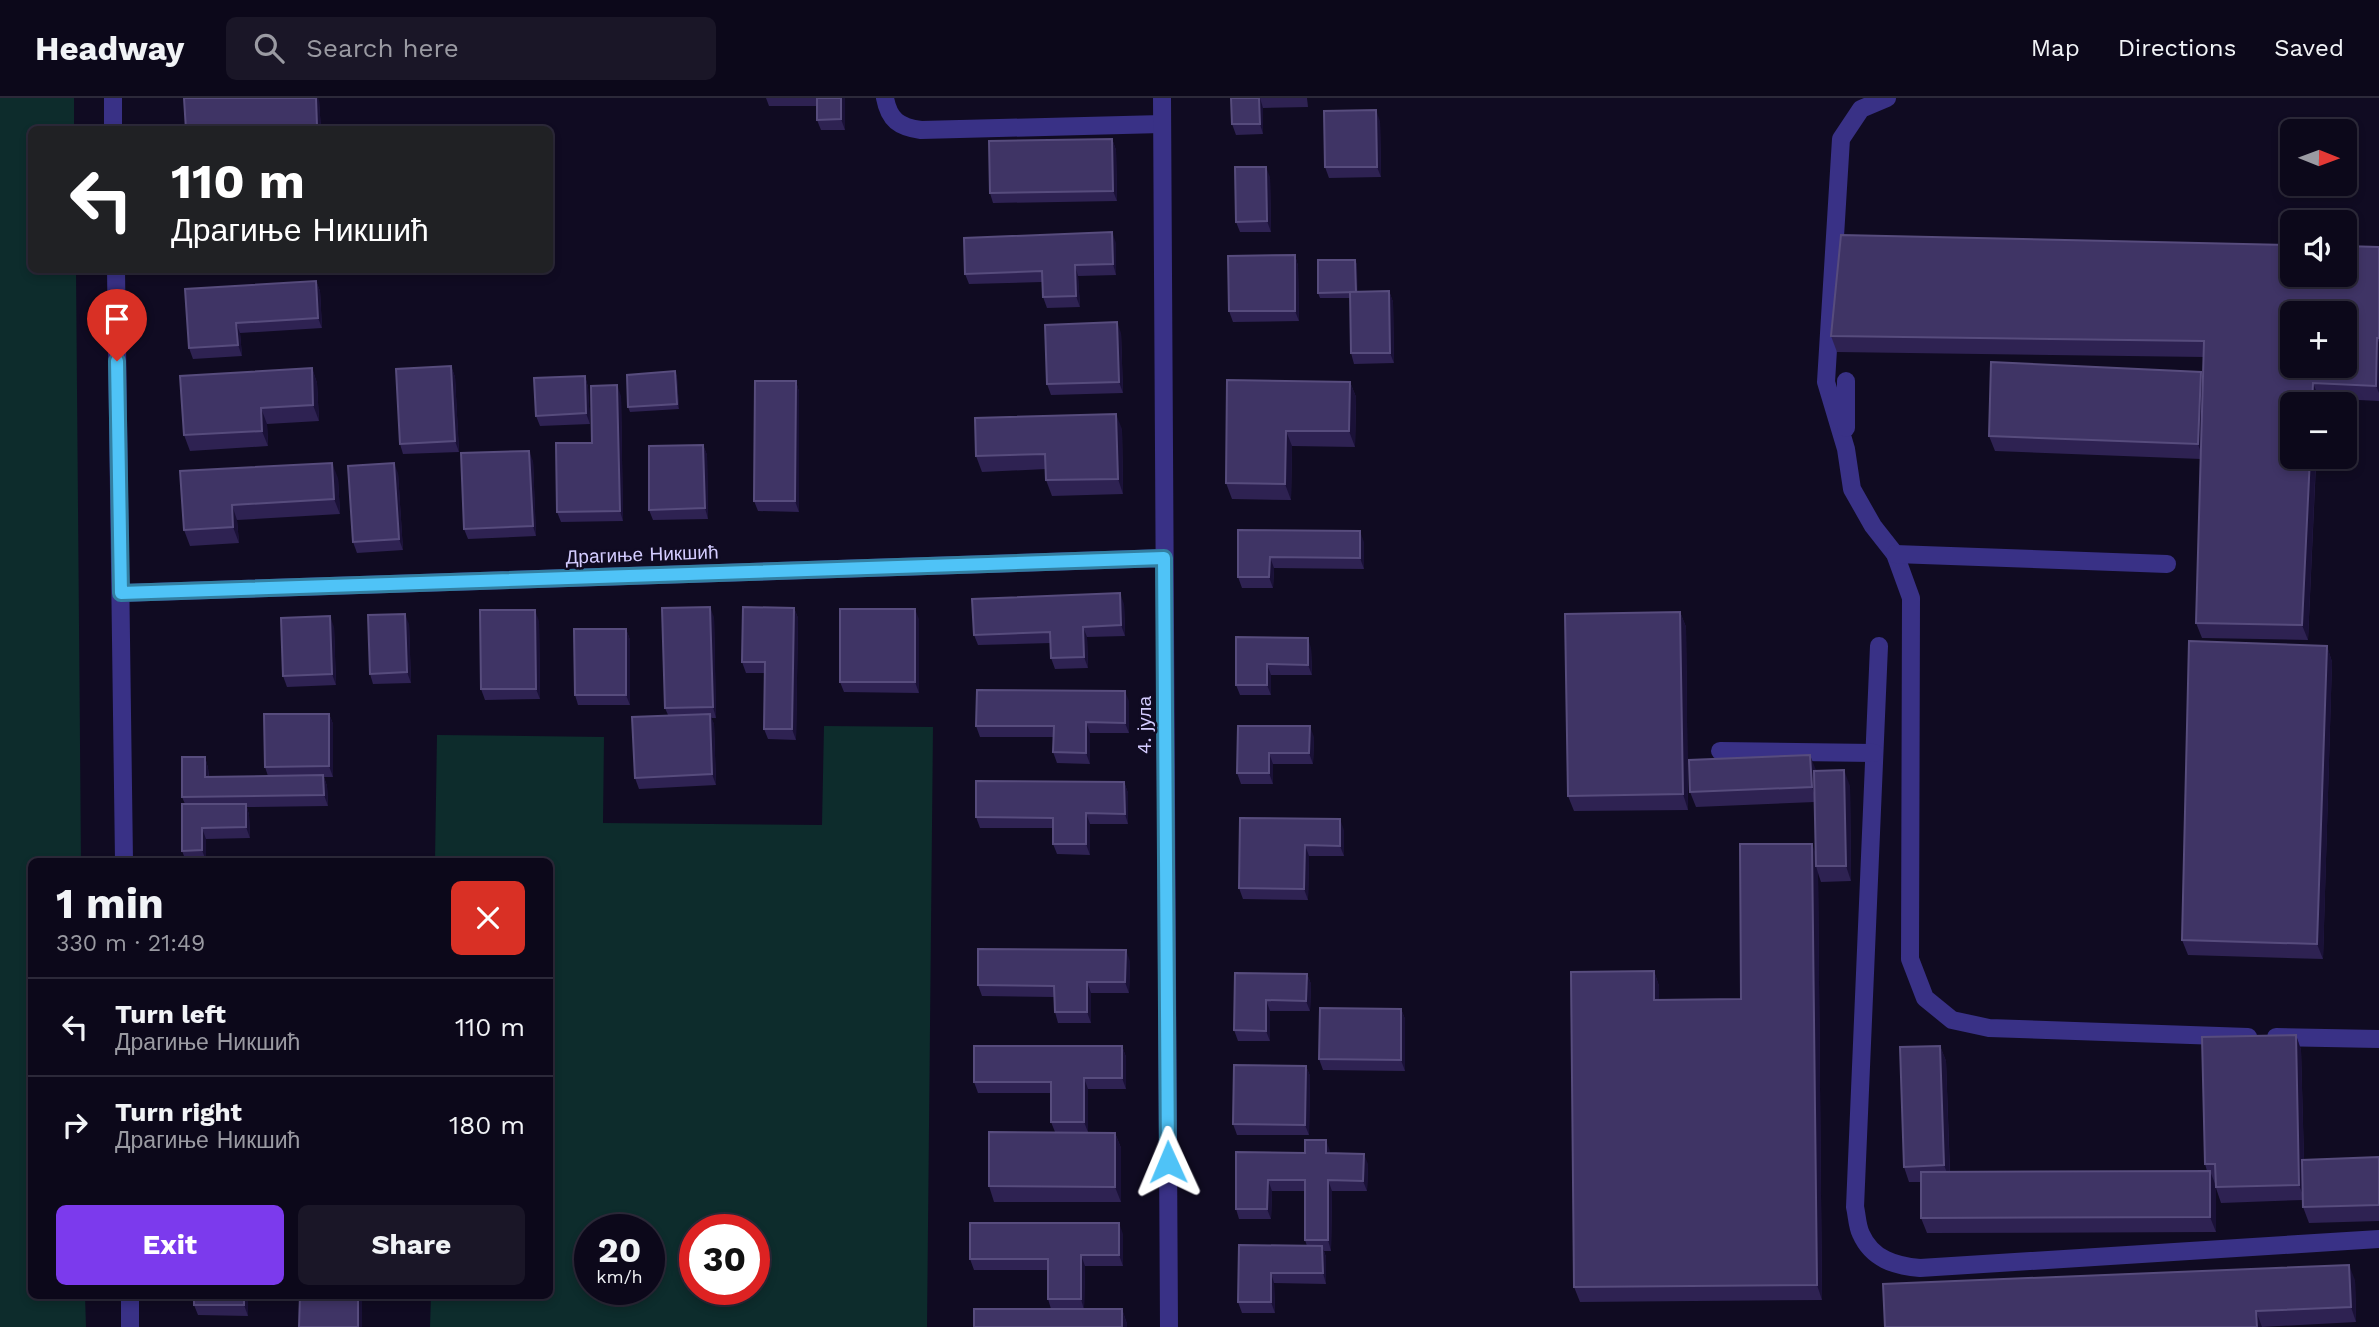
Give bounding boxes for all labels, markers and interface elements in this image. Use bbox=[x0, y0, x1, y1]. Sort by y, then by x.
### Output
search box bbox=[226, 17, 716, 80]
text: Headway bbox=[35, 29, 184, 68]
icon: search bbox=[250, 29, 288, 67]
text: Search here bbox=[306, 33, 459, 63]
text: Map bbox=[2031, 34, 2080, 62]
text: Directions bbox=[2118, 34, 2236, 62]
text: Saved bbox=[2274, 34, 2344, 62]
north arrow bbox=[2280, 119, 2357, 196]
map controls bbox=[2280, 119, 2357, 469]
text: 110 m bbox=[171, 152, 305, 210]
icon: left bbox=[56, 154, 147, 245]
button: sound bbox=[2280, 210, 2357, 287]
text: Драгиње Никшић bbox=[171, 211, 429, 249]
pin bbox=[87, 289, 147, 361]
icon: arrive bbox=[98, 300, 136, 338]
button: + bbox=[2280, 301, 2357, 378]
button: − bbox=[2280, 392, 2357, 469]
street label: Драгиње Никшић bbox=[565, 540, 719, 569]
street label: 4. јула bbox=[1133, 696, 1156, 754]
text: 1 min bbox=[56, 879, 164, 928]
button: close bbox=[451, 881, 525, 955]
text: 330 m · 21:49 bbox=[56, 930, 205, 957]
text: Turn left bbox=[115, 999, 226, 1029]
icon: left bbox=[56, 1008, 94, 1046]
text: 110 m bbox=[455, 1012, 525, 1042]
text: Драгиње Никшић bbox=[115, 1029, 300, 1056]
text: Turn right bbox=[115, 1097, 242, 1127]
icon: right bbox=[56, 1106, 94, 1144]
text: 180 m bbox=[449, 1110, 525, 1140]
position arrow bbox=[1131, 1125, 1205, 1199]
text: Драгиње Никшић bbox=[115, 1127, 300, 1154]
button: Exit bbox=[56, 1205, 284, 1285]
button: Share bbox=[298, 1205, 525, 1285]
speed limit sign: 30 bbox=[679, 1214, 770, 1305]
text: 20 bbox=[598, 1229, 641, 1271]
text: km/h bbox=[596, 1266, 643, 1287]

